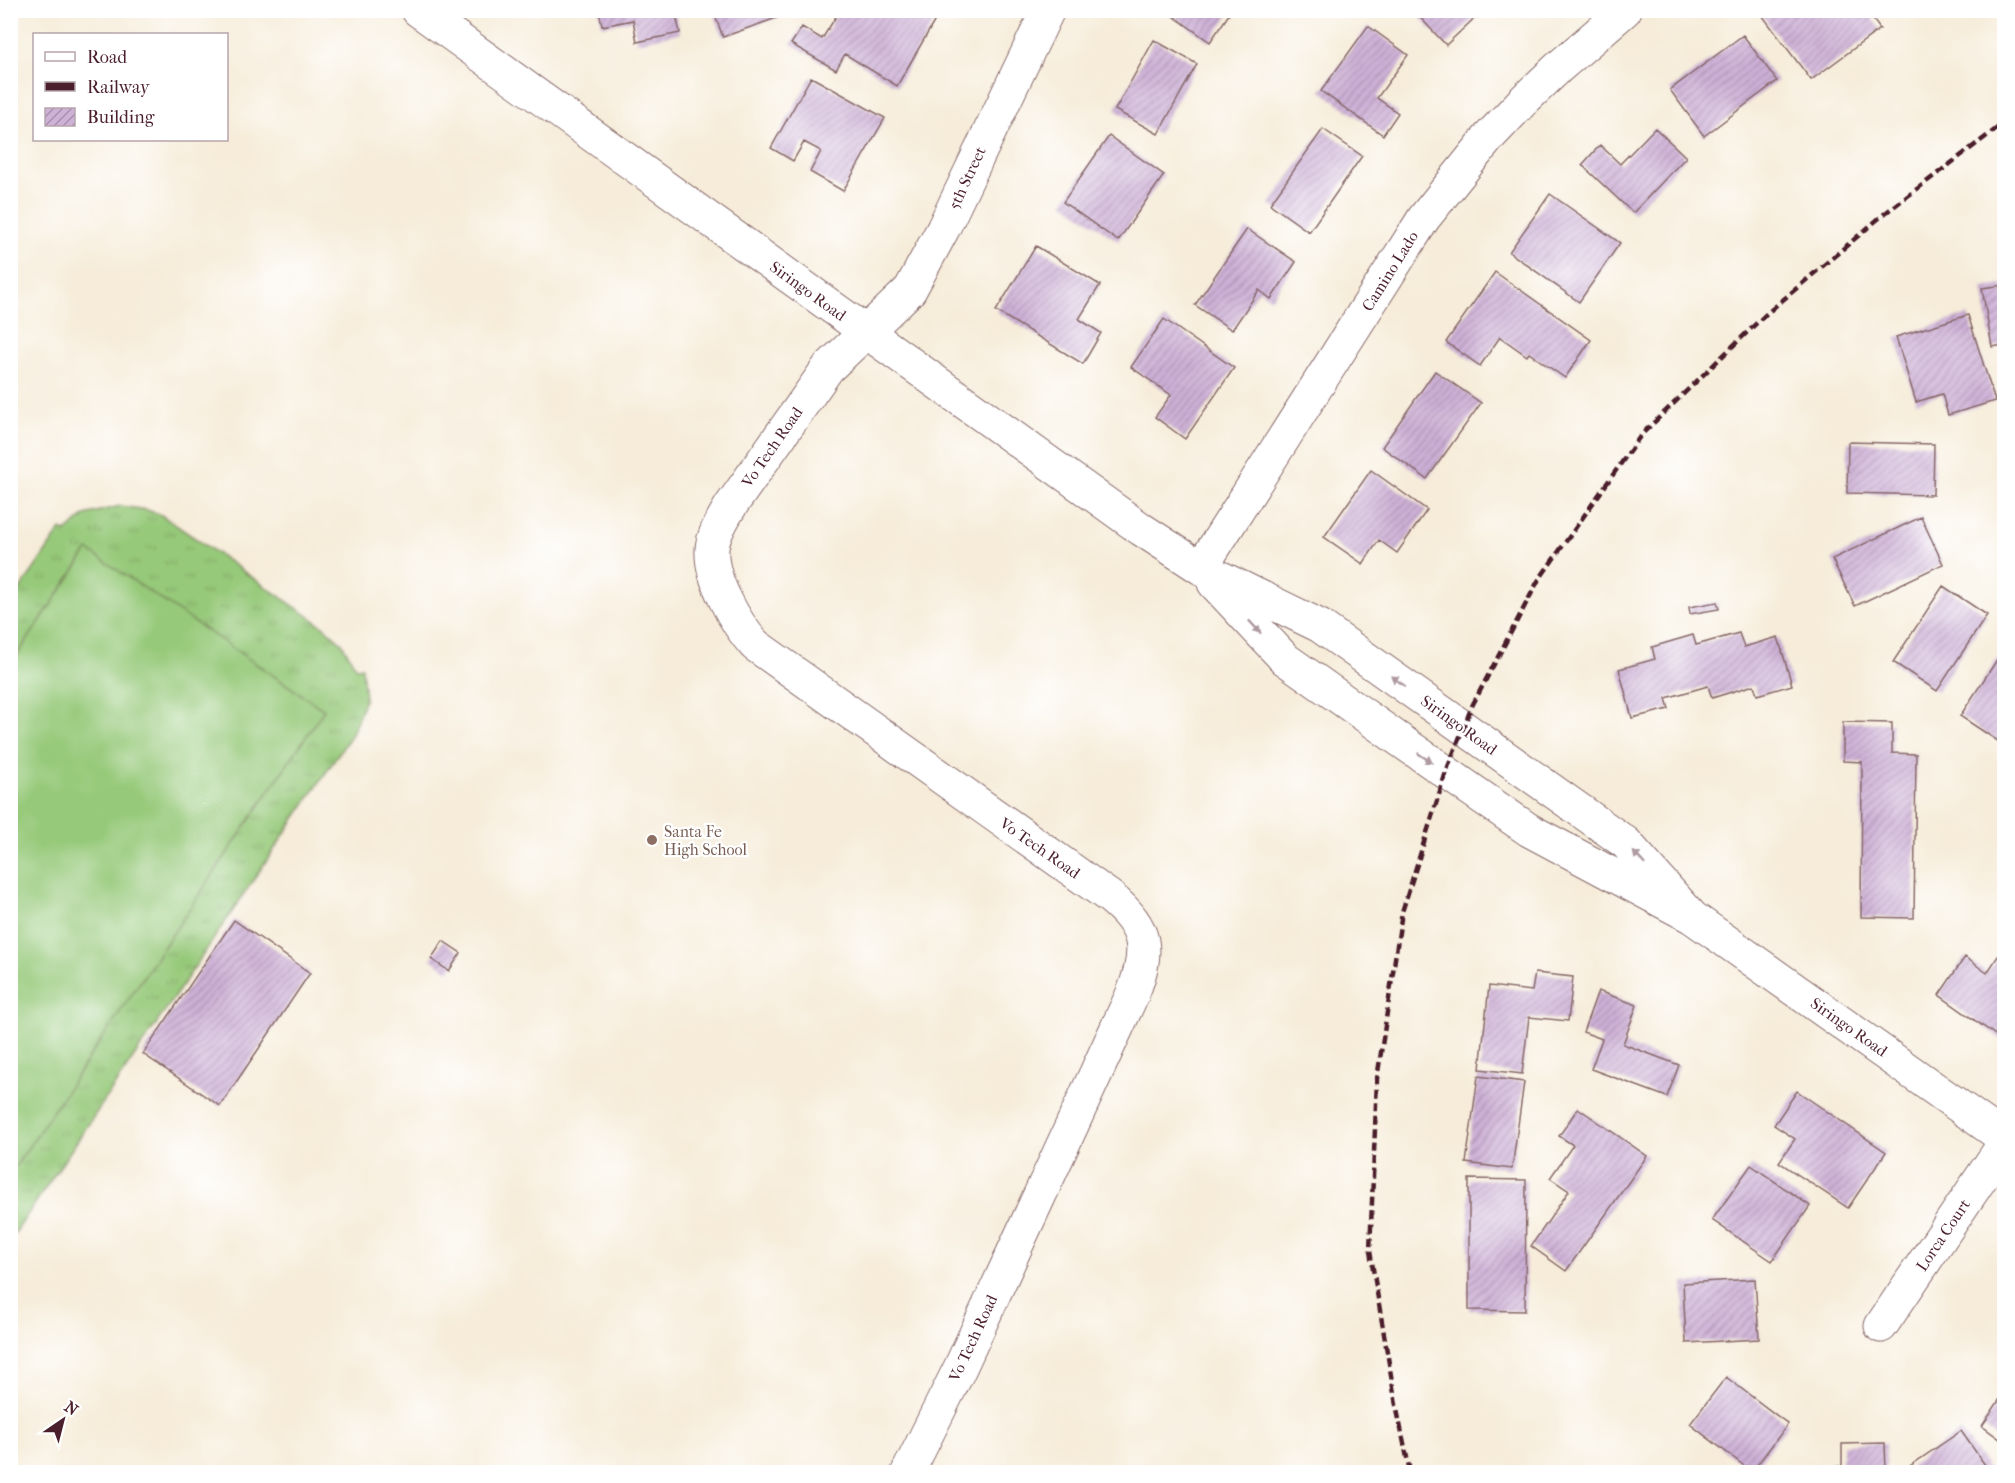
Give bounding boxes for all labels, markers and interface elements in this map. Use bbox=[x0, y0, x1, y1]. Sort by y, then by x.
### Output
legend bbox=[33, 33, 228, 141]
text: Road bbox=[87, 47, 127, 68]
text: Railway bbox=[87, 77, 151, 98]
text: Building bbox=[87, 107, 155, 128]
street label: 5th Street bbox=[944, 143, 990, 212]
street label: Camino Lado bbox=[1358, 227, 1422, 315]
street label: Siringo Road bbox=[766, 257, 850, 325]
street label: Vo Tech Road bbox=[737, 403, 807, 492]
one-way arrow bbox=[1248, 619, 1262, 634]
one-way arrow bbox=[1390, 675, 1406, 687]
street label: Siringo Road bbox=[1417, 691, 1501, 759]
one-way arrow bbox=[1417, 752, 1433, 764]
street label: Vo Tech Road bbox=[995, 813, 1084, 883]
place label: Santa Fe High School bbox=[664, 822, 748, 859]
marker: Santa Fe High School bbox=[645, 833, 659, 847]
one-way arrow bbox=[1633, 851, 1646, 866]
street label: Siringo Road bbox=[1807, 994, 1891, 1061]
street label: Lorca Court bbox=[1912, 1195, 1974, 1275]
street label: Vo Tech Road bbox=[944, 1291, 1001, 1385]
north arrow bbox=[33, 1390, 93, 1450]
text: N bbox=[61, 1397, 82, 1420]

